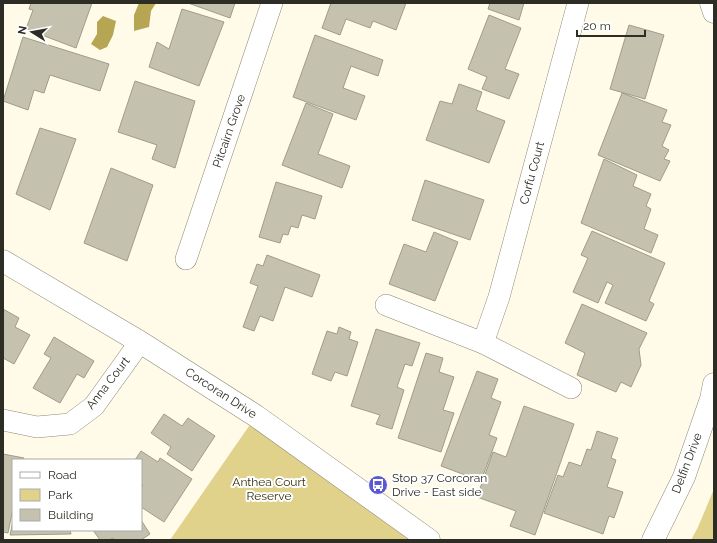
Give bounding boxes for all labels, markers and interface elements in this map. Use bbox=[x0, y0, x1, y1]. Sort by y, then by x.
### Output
north arrow bbox=[12, 12, 52, 52]
scale bar bbox=[577, 12, 645, 38]
text: 20 m bbox=[583, 19, 611, 33]
text: N bbox=[15, 25, 30, 36]
street label: Pitcairn Grove bbox=[210, 92, 248, 170]
street label: Corfu Court bbox=[517, 140, 547, 206]
street label: Anna Court bbox=[83, 354, 133, 412]
street label: Corcoran Drive bbox=[183, 365, 259, 421]
street label: Delfin Drive bbox=[669, 431, 705, 495]
legend bbox=[12, 459, 142, 531]
text: Road bbox=[48, 468, 77, 482]
place label: Stop 37 Corcoran Drive - East side bbox=[392, 471, 487, 499]
bus stop icon: Stop 37 Corcoran Drive - East side bbox=[367, 474, 389, 496]
park label: Anthea Court Reserve bbox=[232, 475, 306, 503]
text: Park bbox=[48, 488, 73, 502]
text: Building bbox=[48, 508, 94, 522]

